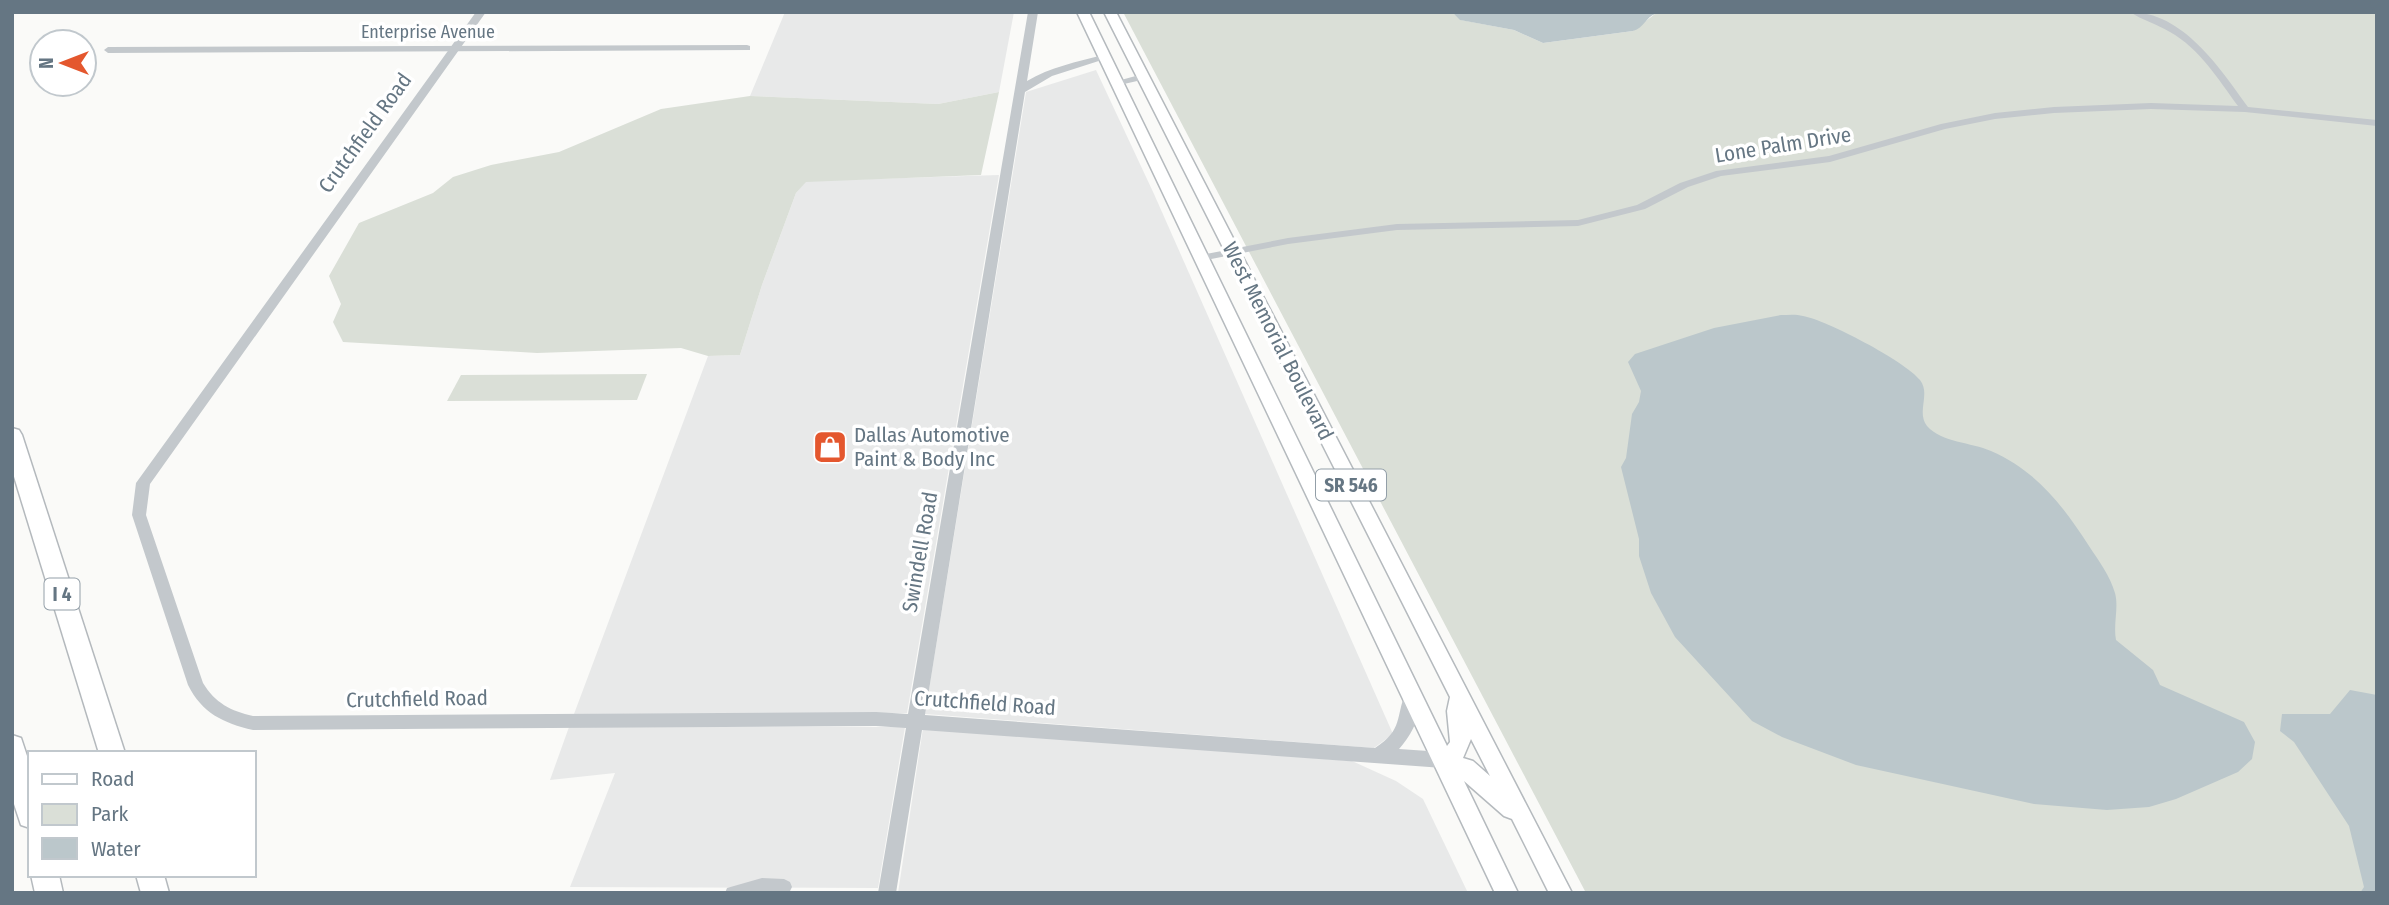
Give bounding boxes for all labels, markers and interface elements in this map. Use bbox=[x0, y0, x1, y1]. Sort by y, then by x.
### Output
street label: Enterprise Avenue bbox=[361, 21, 495, 43]
north arrow bbox=[28, 28, 98, 98]
text: N bbox=[35, 57, 58, 69]
street label: Crutchfield Road bbox=[313, 68, 417, 198]
street label: Lone Palm Drive bbox=[1713, 121, 1853, 169]
street label: West Memorial Boulevard bbox=[1217, 238, 1339, 444]
place label: Dallas Automotive Paint & Body Inc bbox=[854, 422, 1010, 472]
shop icon: Dallas Automotive Paint & Body Inc bbox=[811, 428, 849, 466]
road number: SR 546 bbox=[1316, 470, 1386, 500]
street label: Swindell Road bbox=[897, 490, 943, 614]
road number: I 4 bbox=[44, 579, 80, 610]
street label: Crutchfield Road bbox=[346, 685, 488, 713]
street label: Crutchfield Road bbox=[913, 685, 1057, 721]
legend bbox=[28, 751, 256, 877]
text: Road bbox=[91, 766, 135, 792]
text: Park bbox=[91, 801, 129, 827]
text: Water bbox=[91, 836, 141, 862]

